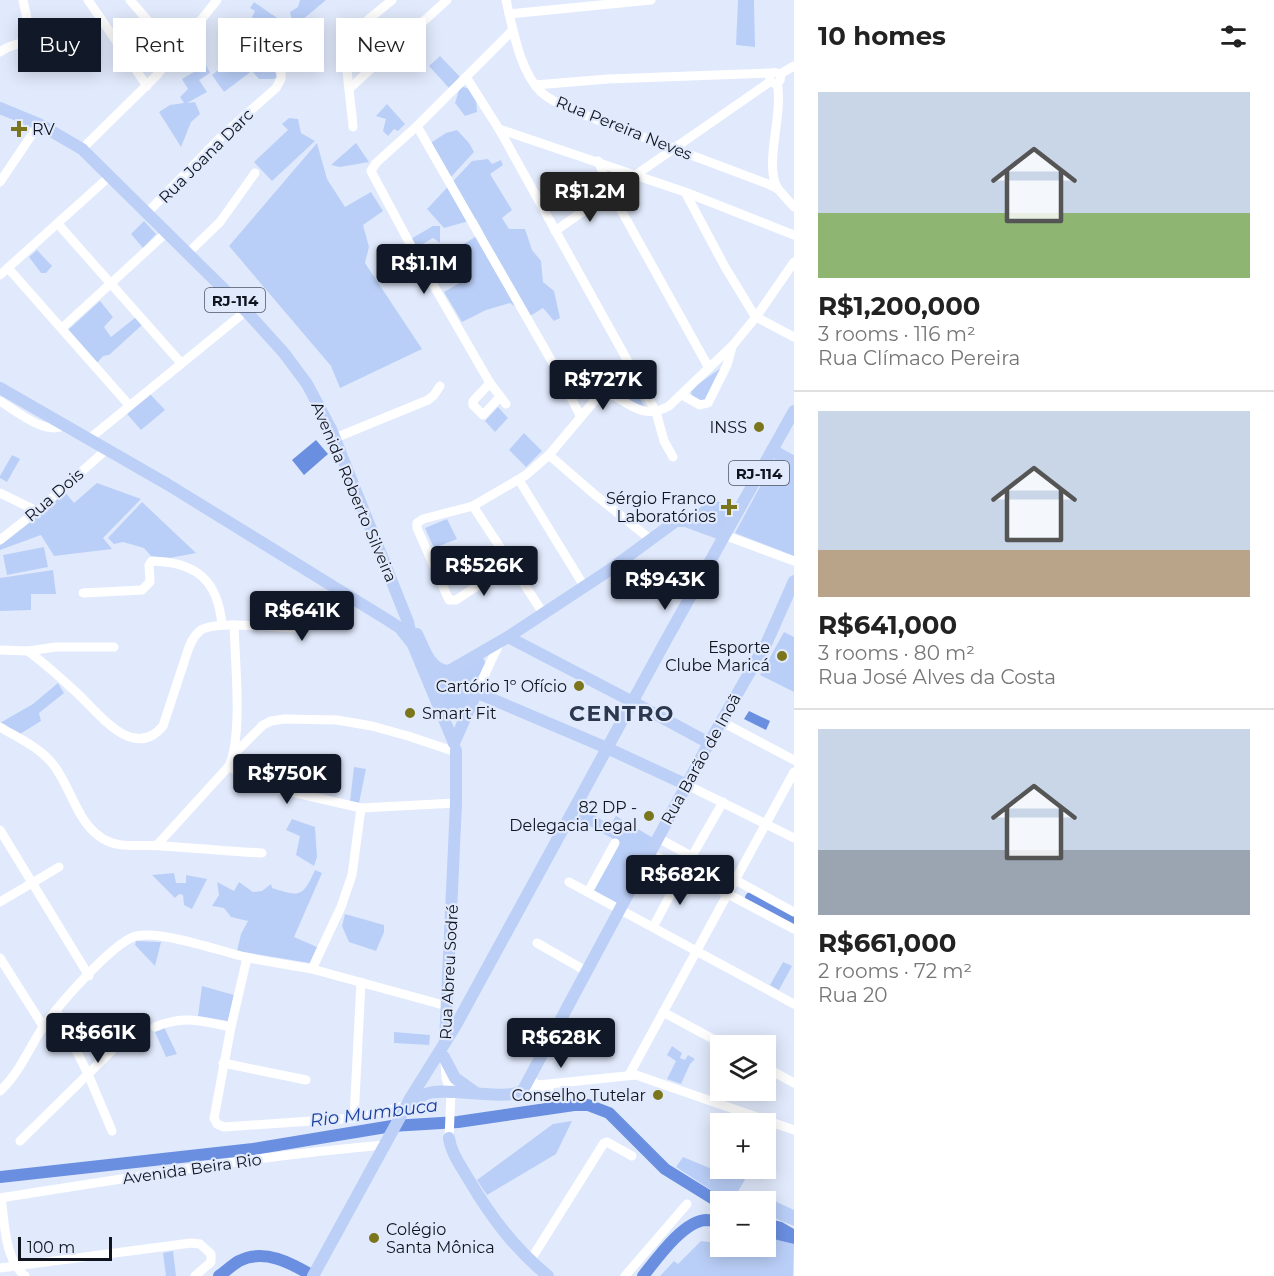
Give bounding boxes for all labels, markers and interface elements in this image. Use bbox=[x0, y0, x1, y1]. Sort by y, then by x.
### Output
chip: Buy bbox=[18, 18, 101, 72]
chip: Rent bbox=[113, 18, 206, 72]
chip: Filters bbox=[218, 18, 324, 72]
chip: New bbox=[336, 18, 426, 72]
text: 10 homes bbox=[818, 20, 946, 52]
icon: filters bbox=[1217, 20, 1250, 53]
street label: Rua Pereira Neves bbox=[553, 92, 695, 164]
street label: Rua Joana Darc bbox=[155, 105, 257, 207]
marker: RV bbox=[10, 120, 28, 138]
place label: RV bbox=[32, 120, 56, 139]
icon: home bbox=[980, 131, 1088, 239]
pin: R$1.2M bbox=[541, 172, 639, 223]
text: R$1.2M bbox=[554, 179, 626, 203]
pin: R$1.1M bbox=[375, 244, 473, 295]
text: R$1.1M bbox=[391, 251, 457, 275]
road number: RJ-114 bbox=[205, 288, 265, 312]
text: R$1,200,000 bbox=[818, 290, 980, 322]
text: 3 rooms · 116 m² bbox=[818, 322, 976, 346]
text: Rua Clímaco Pereira bbox=[818, 346, 1020, 370]
pin: R$727K bbox=[554, 360, 652, 411]
text: R$727K bbox=[564, 367, 642, 391]
street label: Avenida Roberto Silveira bbox=[307, 399, 401, 585]
place label: INSS bbox=[709, 418, 747, 437]
marker: INSS bbox=[752, 420, 766, 434]
icon: home bbox=[980, 450, 1088, 558]
road number: RJ-114 bbox=[729, 461, 789, 485]
street label: Rua Dois bbox=[21, 464, 87, 526]
place label: Sérgio Franco Laboratórios bbox=[606, 489, 716, 526]
marker: Sérgio Franco Laboratórios bbox=[720, 498, 738, 516]
pin: R$526K bbox=[435, 546, 533, 597]
text: R$526K bbox=[445, 553, 523, 577]
pin: R$943K bbox=[616, 560, 714, 611]
text: R$943K bbox=[625, 567, 705, 591]
pin: R$641K bbox=[253, 591, 351, 642]
text: R$641K bbox=[264, 598, 340, 622]
text: R$641,000 bbox=[818, 609, 957, 641]
place label: Esporte Clube Maricá bbox=[665, 638, 770, 675]
text: 3 rooms · 80 m² bbox=[818, 641, 975, 665]
marker: Esporte Clube Maricá bbox=[775, 649, 789, 663]
text: Rua José Alves da Costa bbox=[818, 665, 1056, 689]
place label: Cartório 1º Ofício bbox=[436, 677, 567, 696]
marker: Cartório 1º Ofício bbox=[572, 679, 586, 693]
street label: Rua Barão de Inoã bbox=[657, 690, 745, 828]
district label: CENTRO bbox=[569, 700, 675, 727]
place label: Smart Fit bbox=[422, 704, 497, 723]
marker: Smart Fit bbox=[403, 706, 417, 720]
pin: R$750K bbox=[238, 754, 336, 805]
text: R$750K bbox=[247, 761, 327, 785]
icon: home bbox=[980, 768, 1088, 876]
place label: 82 DP - Delegacia Legal bbox=[509, 798, 637, 835]
marker: 82 DP - Delegacia Legal bbox=[642, 809, 656, 823]
pin: R$682K bbox=[631, 855, 729, 906]
text: R$682K bbox=[640, 862, 720, 886]
street label: Rua Abreu Sodré bbox=[436, 904, 462, 1040]
text: R$661,000 bbox=[818, 927, 956, 959]
text: 2 rooms · 72 m² bbox=[818, 959, 972, 983]
text: Rua 20 bbox=[818, 983, 888, 1007]
pin: R$661K bbox=[49, 1013, 147, 1064]
pin: R$628K bbox=[512, 1018, 610, 1069]
text: R$661K bbox=[60, 1020, 136, 1044]
text: R$628K bbox=[521, 1025, 601, 1049]
map controls bbox=[710, 1035, 776, 1257]
button: layers bbox=[710, 1035, 776, 1101]
place label: Conselho Tutelar bbox=[512, 1086, 646, 1105]
marker: Conselho Tutelar bbox=[651, 1088, 665, 1102]
water label: Rio Mumbuca bbox=[309, 1094, 439, 1132]
button: + bbox=[710, 1113, 776, 1179]
street label: Avenida Beira Rio bbox=[121, 1150, 263, 1188]
button: − bbox=[710, 1191, 776, 1257]
place label: Colégio Santa Mônica bbox=[386, 1220, 495, 1257]
marker: Colégio Santa Mônica bbox=[367, 1231, 381, 1245]
scale bar bbox=[18, 1234, 112, 1262]
text: 100 m bbox=[27, 1238, 75, 1257]

